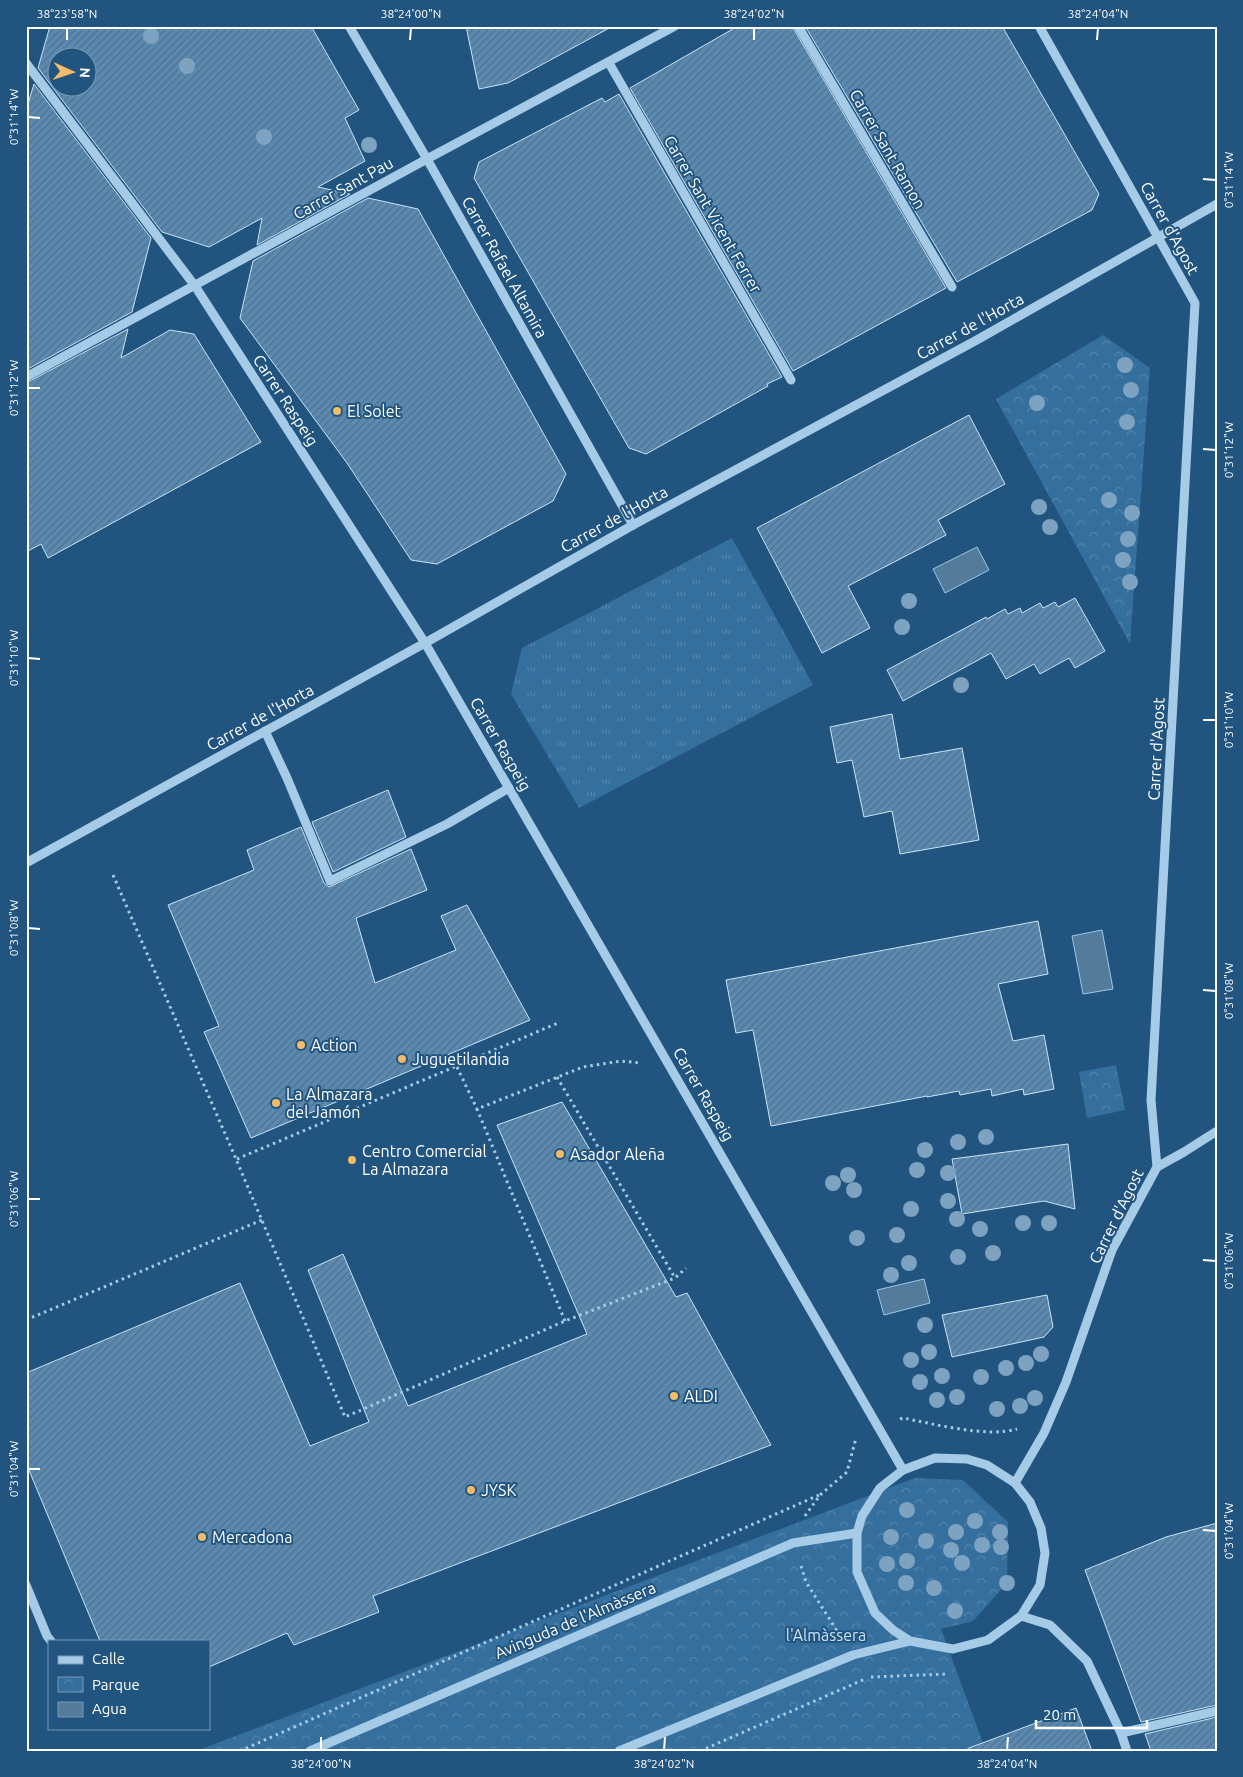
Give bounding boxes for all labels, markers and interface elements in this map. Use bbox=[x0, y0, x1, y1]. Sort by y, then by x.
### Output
text: 38°23'58"N bbox=[37, 7, 97, 20]
text: 38°24'00"N bbox=[381, 7, 441, 20]
text: 38°24'02"N bbox=[724, 7, 784, 20]
text: 38°24'04"N bbox=[1068, 7, 1128, 20]
north arrow bbox=[48, 48, 98, 98]
text: N bbox=[77, 67, 93, 78]
street label: Carrer Sant Ramon bbox=[846, 86, 930, 212]
text: 0°31'14"W bbox=[7, 89, 20, 145]
street label: Carrer Sant Vicent Ferrer bbox=[661, 132, 765, 296]
text: 0°31'14"W bbox=[1222, 152, 1235, 208]
street label: Carrer Sant Pau bbox=[290, 153, 396, 223]
street label: Carrer d'Agost bbox=[1137, 179, 1203, 278]
street label: Carrer Rafael Altamira bbox=[459, 193, 551, 341]
street label: Carrer de l'Horta bbox=[913, 289, 1027, 363]
street label: Carrer Raspeig bbox=[250, 351, 322, 449]
text: 0°31'12"W bbox=[7, 360, 20, 416]
place label: El Solet bbox=[347, 402, 402, 420]
marker: El Solet bbox=[331, 405, 343, 417]
text: 0°31'12"W bbox=[1222, 422, 1235, 478]
street label: Carrer de l'Horta bbox=[557, 482, 671, 556]
text: 0°31'10"W bbox=[7, 630, 20, 686]
street label: Carrer de l'Horta bbox=[203, 680, 317, 754]
text: 0°31'10"W bbox=[1222, 692, 1235, 748]
street label: Carrer Raspeig bbox=[467, 694, 535, 794]
street label: Carrer d'Agost bbox=[1144, 696, 1168, 801]
text: 0°31'08"W bbox=[7, 900, 20, 956]
text: 0°31'08"W bbox=[1222, 963, 1235, 1019]
place label: Action bbox=[311, 1036, 358, 1054]
marker: Action bbox=[295, 1039, 307, 1051]
street label: Carrer Raspeig bbox=[670, 1044, 738, 1144]
place label: Juguetilandia bbox=[412, 1050, 509, 1068]
marker: Juguetilandia bbox=[396, 1053, 408, 1065]
place label: La Almazara del Jamón bbox=[286, 1085, 373, 1121]
marker: La Almazara del Jamón bbox=[270, 1097, 282, 1109]
place label: Centro Comercial La Almazara bbox=[362, 1142, 487, 1178]
place label: Asador Aleña bbox=[570, 1145, 665, 1163]
marker: Asador Aleña bbox=[554, 1148, 566, 1160]
marker: Centro Comercial La Almazara bbox=[346, 1154, 358, 1166]
street label: Carrer d'Agost bbox=[1085, 1165, 1147, 1266]
text: 0°31'06"W bbox=[7, 1171, 20, 1227]
text: 0°31'06"W bbox=[1222, 1233, 1235, 1289]
place label: ALDI bbox=[684, 1387, 718, 1405]
marker: ALDI bbox=[668, 1390, 680, 1402]
text: 0°31'04"W bbox=[7, 1441, 20, 1497]
place label: JYSK bbox=[481, 1481, 517, 1499]
marker: JYSK bbox=[465, 1484, 477, 1496]
text: 0°31'04"W bbox=[1222, 1503, 1235, 1559]
place label: Mercadona bbox=[212, 1528, 292, 1546]
marker: Mercadona bbox=[196, 1531, 208, 1543]
street label: Avinguda de l'Almàssera bbox=[492, 1578, 658, 1662]
park label: l'Almàssera bbox=[786, 1626, 866, 1644]
legend bbox=[48, 1640, 210, 1730]
text: Calle bbox=[92, 1650, 125, 1667]
text: Parque bbox=[92, 1676, 140, 1693]
scale bar bbox=[1036, 1697, 1147, 1729]
text: Agua bbox=[92, 1700, 127, 1717]
text: 20 m bbox=[1043, 1706, 1076, 1723]
text: 38°24'00"N bbox=[291, 1757, 351, 1770]
text: 38°24'02"N bbox=[634, 1757, 694, 1770]
text: 38°24'04"N bbox=[977, 1757, 1037, 1770]

